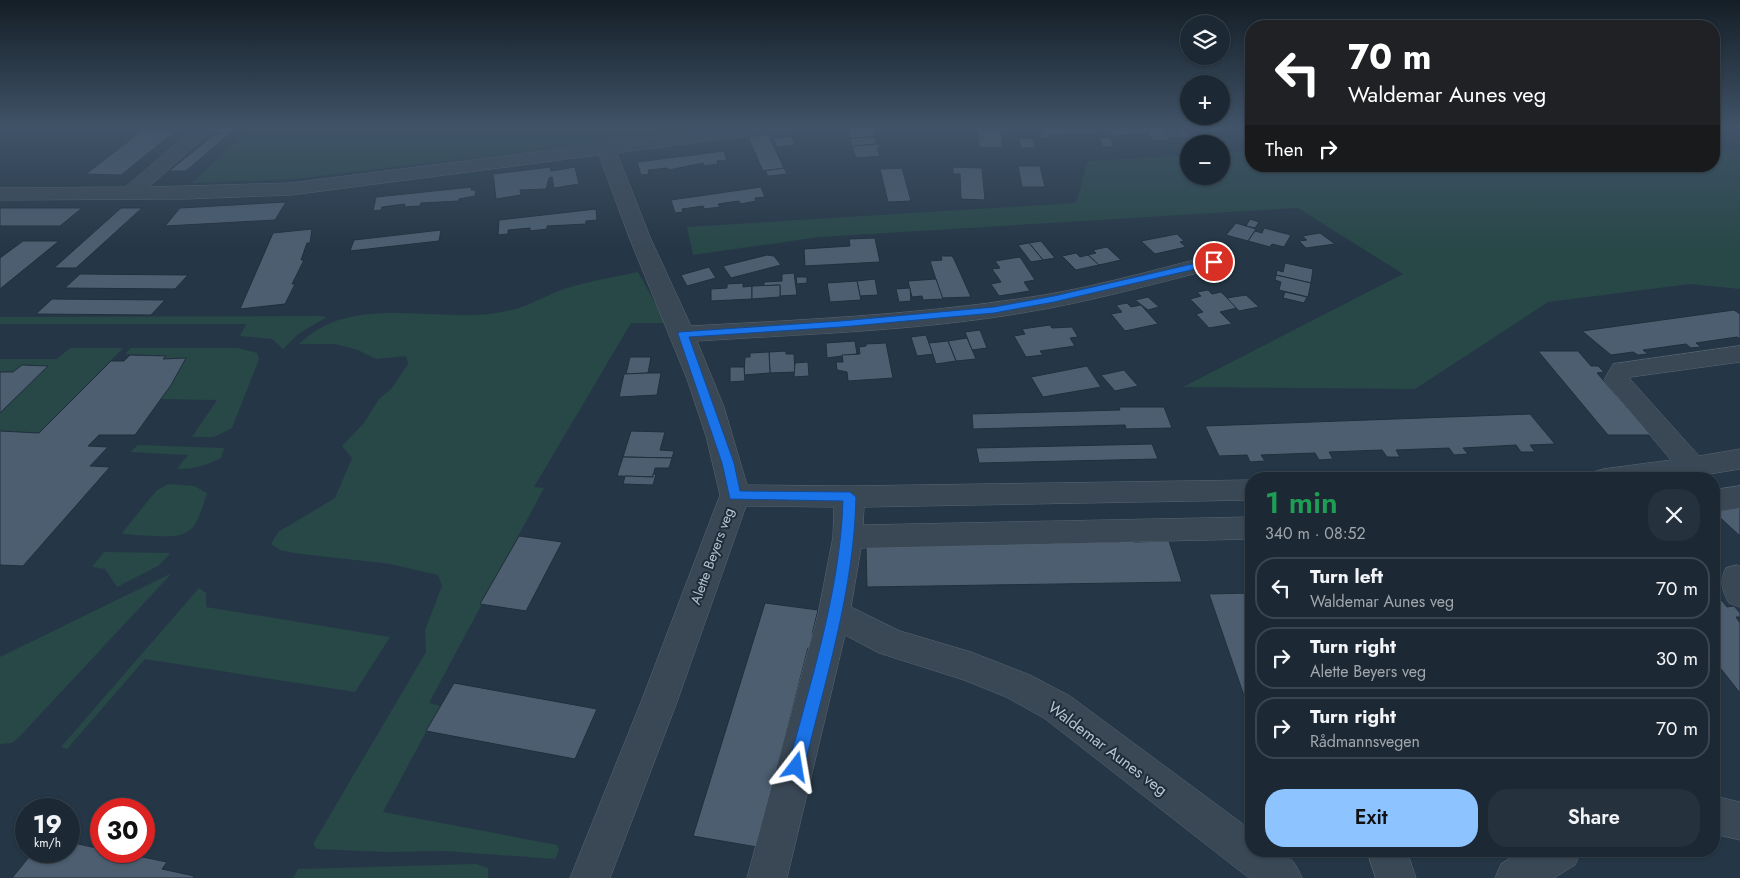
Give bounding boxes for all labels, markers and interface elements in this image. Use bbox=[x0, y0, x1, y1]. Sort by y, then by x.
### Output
map controls bbox=[1180, 15, 1230, 185]
button: layers bbox=[1180, 15, 1230, 65]
text: 70 m bbox=[1348, 32, 1431, 82]
icon: left bbox=[1265, 40, 1330, 105]
button: + bbox=[1180, 75, 1230, 125]
text: Waldemar Aunes veg bbox=[1348, 78, 1546, 110]
button: − bbox=[1180, 135, 1230, 185]
icon: right bbox=[1314, 135, 1342, 163]
text: Then bbox=[1265, 136, 1304, 163]
pin bbox=[1193, 241, 1235, 283]
icon: arrive bbox=[1200, 248, 1228, 276]
text: 1 min bbox=[1265, 481, 1338, 524]
button: close bbox=[1648, 489, 1700, 541]
street label: Alette Beyers veg bbox=[685, 505, 739, 607]
text: 340 m · 08:52 bbox=[1265, 522, 1366, 545]
text: Turn left bbox=[1310, 563, 1383, 590]
icon: left bbox=[1267, 574, 1295, 602]
text: 70 m bbox=[1656, 575, 1698, 602]
text: Waldemar Aunes veg bbox=[1310, 590, 1454, 613]
text: Turn right bbox=[1310, 633, 1396, 660]
icon: right bbox=[1267, 644, 1295, 672]
text: 30 m bbox=[1656, 645, 1698, 672]
text: Alette Beyers veg bbox=[1310, 660, 1426, 683]
street label: Waldemar Aunes veg bbox=[1043, 696, 1172, 801]
text: Turn right bbox=[1310, 703, 1396, 730]
icon: right bbox=[1267, 714, 1295, 742]
text: 70 m bbox=[1656, 715, 1698, 742]
text: Rådmannsvegen bbox=[1310, 730, 1420, 753]
position arrow bbox=[769, 740, 821, 792]
button: Exit bbox=[1265, 789, 1478, 847]
button: Share bbox=[1488, 789, 1700, 847]
speed limit sign: 30 bbox=[90, 798, 155, 863]
text: 19 bbox=[33, 806, 62, 842]
text: km/h bbox=[34, 834, 61, 852]

